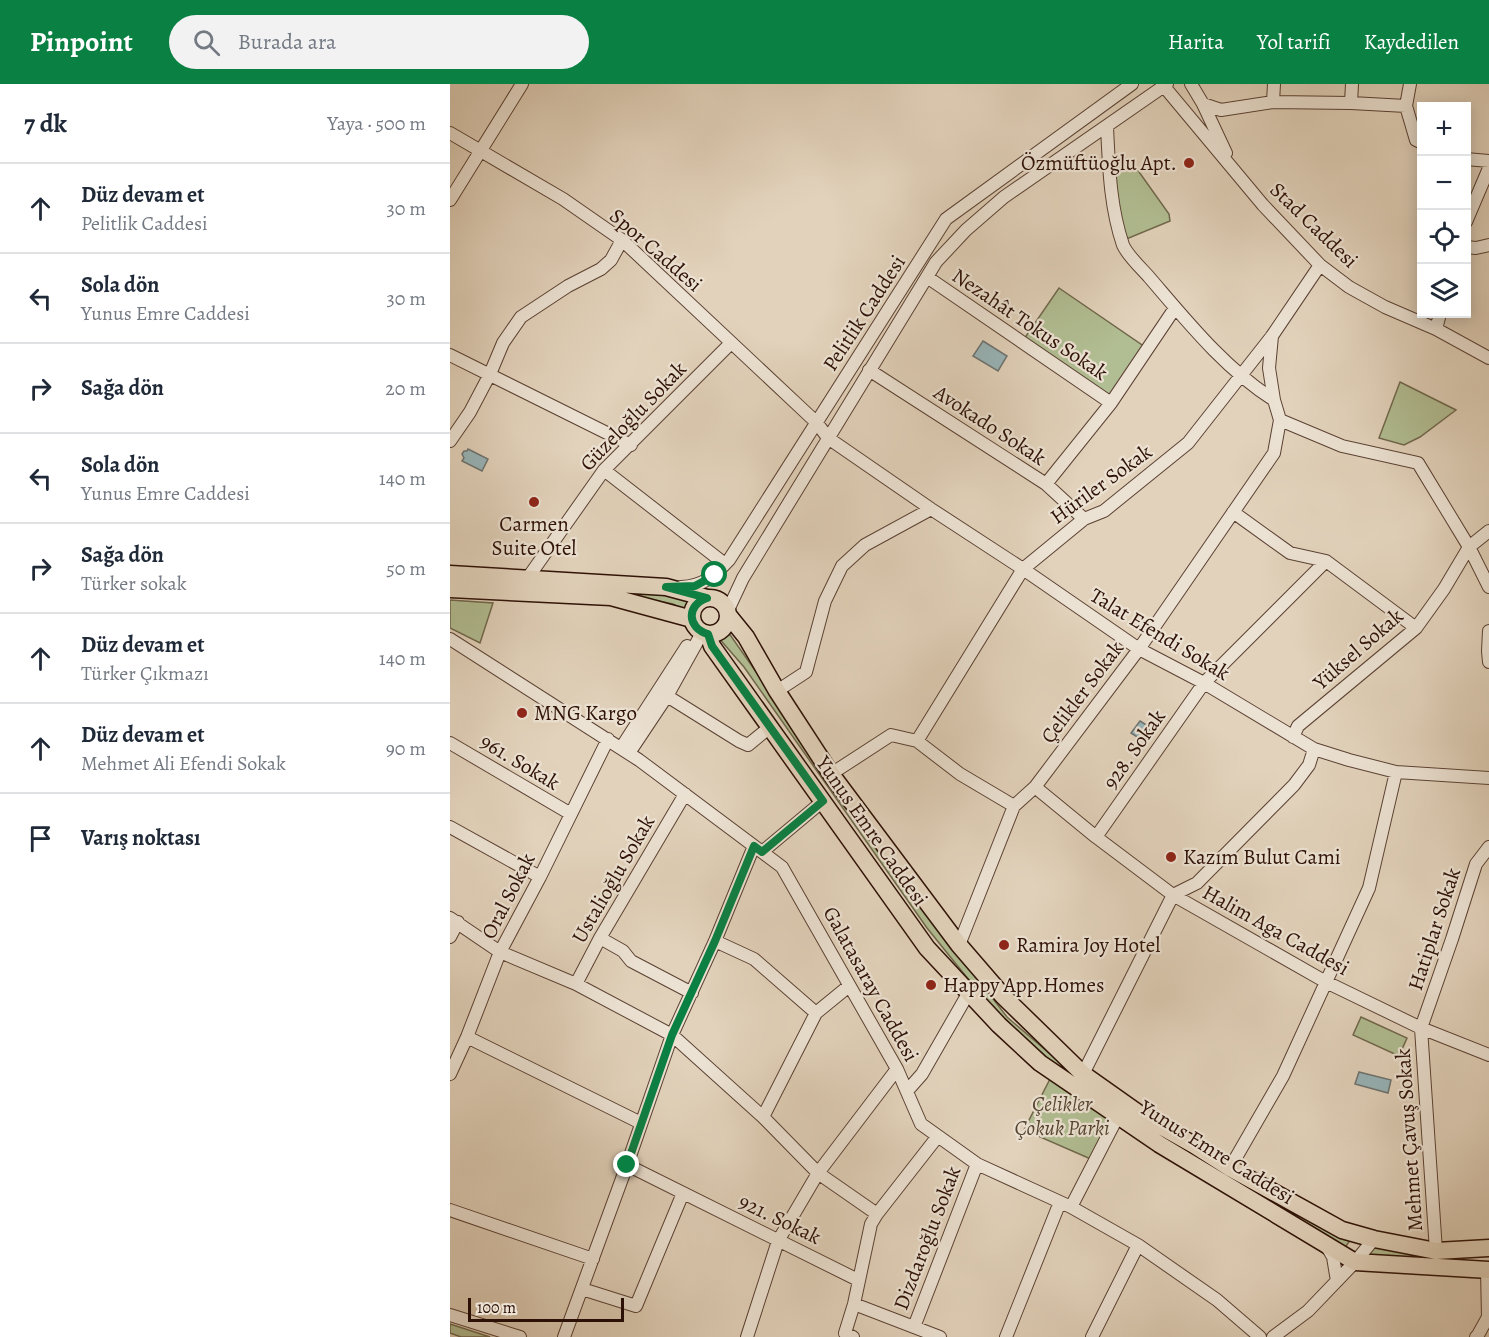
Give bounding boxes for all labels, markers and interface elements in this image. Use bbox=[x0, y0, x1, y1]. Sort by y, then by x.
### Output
search box bbox=[169, 15, 589, 69]
text: Pinpoint bbox=[30, 23, 133, 61]
icon: search bbox=[190, 26, 223, 59]
text: Burada ara bbox=[238, 27, 336, 57]
text: Harita bbox=[1168, 28, 1224, 56]
text: Yol tarifi bbox=[1257, 28, 1331, 56]
text: Kaydedilen bbox=[1364, 28, 1459, 56]
map controls bbox=[1417, 102, 1471, 318]
button: + bbox=[1417, 102, 1471, 156]
text: 7 dk bbox=[24, 106, 67, 141]
text: Yaya · 500 m bbox=[327, 110, 426, 137]
place label: Özmüftüoğlu Apt. bbox=[1021, 149, 1177, 177]
marker: Özmüftüoğlu Apt. bbox=[1182, 156, 1196, 170]
button: − bbox=[1417, 156, 1471, 210]
street label: Stad Caddesi bbox=[1264, 176, 1364, 274]
text: Düz devam et bbox=[81, 180, 204, 210]
icon: ahead bbox=[24, 192, 57, 225]
text: 30 m bbox=[386, 195, 426, 222]
street label: Spor Caddesi bbox=[604, 202, 708, 298]
text: Pelitlik Caddesi bbox=[81, 210, 208, 237]
button: locate bbox=[1417, 210, 1471, 264]
street label: Pelitlik Caddesi bbox=[816, 250, 912, 376]
street label: Nezahât Tokus Sokak bbox=[947, 261, 1114, 387]
button: layers bbox=[1417, 264, 1471, 318]
text: Sola dön bbox=[81, 270, 159, 300]
icon: left bbox=[24, 282, 57, 315]
text: 30 m bbox=[386, 285, 426, 312]
text: Yunus Emre Caddesi bbox=[81, 300, 250, 327]
street label: Güzeloğlu Sokak bbox=[574, 355, 693, 477]
icon: right bbox=[24, 372, 57, 405]
text: Sağa dön bbox=[81, 373, 164, 403]
text: 20 m bbox=[385, 375, 426, 402]
street label: Avokado Sokak bbox=[928, 378, 1052, 472]
street label: Hüriler Sokak bbox=[1045, 437, 1158, 530]
text: Sola dön bbox=[81, 450, 159, 480]
icon: left bbox=[24, 462, 57, 495]
text: 140 m bbox=[379, 465, 426, 492]
text: Yunus Emre Caddesi bbox=[81, 480, 250, 507]
marker: Carmen Suite Otel bbox=[527, 495, 541, 509]
place label: Carmen Suite Otel bbox=[492, 510, 576, 562]
text: Sağa dön bbox=[81, 540, 164, 570]
icon: right bbox=[24, 552, 57, 585]
text: 50 m bbox=[386, 555, 426, 582]
route start bbox=[701, 561, 727, 587]
text: Türker sokak bbox=[81, 570, 187, 597]
street label: Talat Efendi Sokak bbox=[1085, 581, 1236, 687]
street label: Yüksel Sokak bbox=[1306, 602, 1409, 697]
text: Düz devam et bbox=[81, 630, 204, 660]
street label: Çelikler Sokak bbox=[1034, 635, 1130, 749]
icon: ahead bbox=[24, 642, 57, 675]
text: 140 m bbox=[379, 645, 426, 672]
text: Türker Çıkmazı bbox=[81, 660, 209, 687]
place label: MNG Kargo bbox=[534, 699, 637, 727]
street label: 928. Sokak bbox=[1096, 703, 1172, 794]
marker: MNG Kargo bbox=[515, 706, 529, 720]
text: Düz devam et bbox=[81, 720, 204, 750]
street label: 961. Sokak bbox=[475, 727, 565, 797]
icon: ahead bbox=[24, 732, 57, 765]
text: 90 m bbox=[386, 735, 426, 762]
street label: Yunus Emre Caddesi bbox=[809, 749, 934, 912]
text: Mehmet Ali Efendi Sokak bbox=[81, 750, 286, 777]
street label: Ustalioğlu Sokak bbox=[565, 809, 661, 948]
icon: arrive bbox=[24, 822, 57, 855]
text: Varış noktası bbox=[81, 823, 200, 853]
place label: Kazım Bulut Cami bbox=[1183, 843, 1341, 871]
street label: Oral Sokak bbox=[474, 848, 542, 944]
marker: Kazım Bulut Cami bbox=[1164, 850, 1178, 864]
street label: Hatiplar Sokak bbox=[1401, 863, 1467, 994]
street label: Halim Aga Caddesi bbox=[1198, 878, 1354, 982]
street label: Galatasaray Caddesi bbox=[817, 901, 925, 1067]
place label: Ramira Joy Hotel bbox=[1016, 931, 1160, 959]
marker: Ramira Joy Hotel bbox=[997, 938, 1011, 952]
place label: Happy App.Homes bbox=[943, 971, 1104, 999]
marker: Happy App.Homes bbox=[924, 978, 938, 992]
street label: Mehmet Çavuş Sokak bbox=[1389, 1047, 1429, 1232]
park label: Çelikler Çokuk Parki bbox=[1014, 1090, 1110, 1142]
street label: Yunus Emre Caddesi bbox=[1134, 1093, 1300, 1211]
route end bbox=[613, 1151, 639, 1177]
street label: Dizdaroğlu Sokak bbox=[887, 1161, 968, 1314]
street label: 921. Sokak bbox=[734, 1187, 826, 1251]
scale bar bbox=[468, 1295, 624, 1322]
text: 100 m bbox=[477, 1297, 516, 1319]

